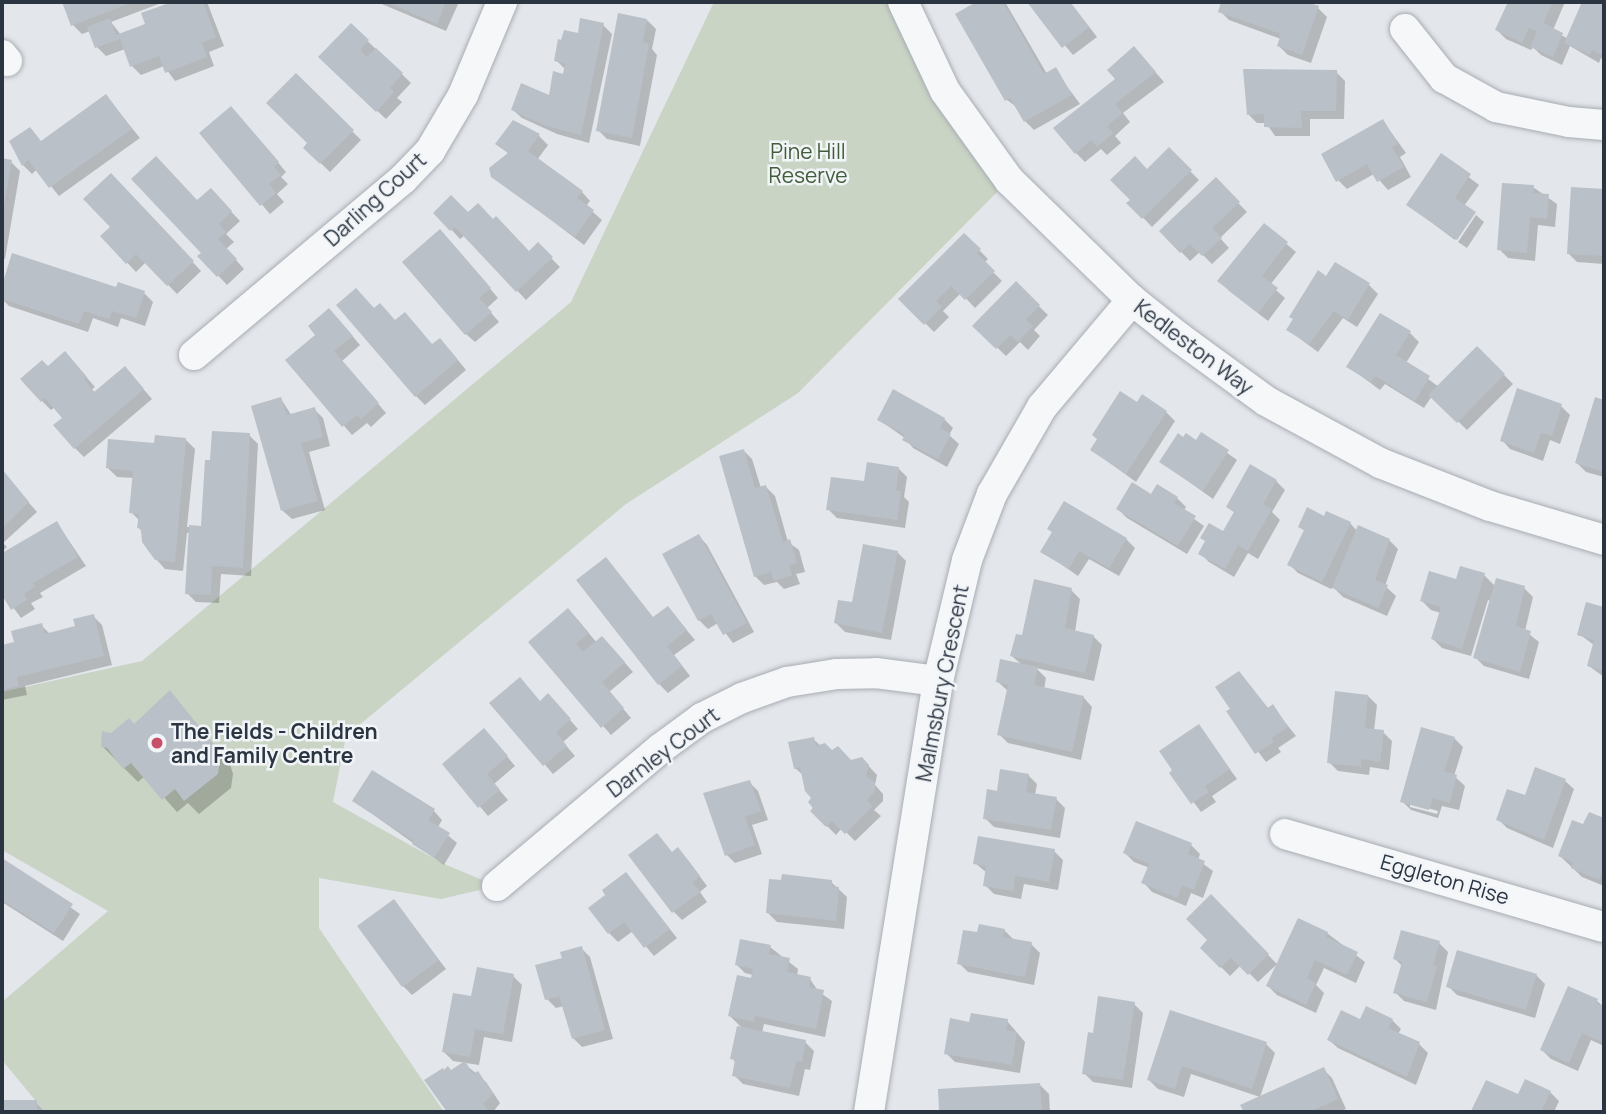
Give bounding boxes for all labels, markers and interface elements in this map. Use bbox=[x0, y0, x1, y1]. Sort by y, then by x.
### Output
park label: Pine Hill Reserve bbox=[769, 138, 847, 188]
street label: Darling Court bbox=[319, 147, 431, 251]
street label: Kedleston Way bbox=[1130, 294, 1258, 400]
street label: Malmsbury Crescent bbox=[911, 582, 973, 784]
street label: Darnley Court bbox=[602, 702, 724, 802]
place label: The Fields - Children and Family Centre bbox=[171, 718, 378, 768]
marker: The Fields - Children and Family Centre bbox=[149, 735, 165, 751]
street label: Eggleton Rise bbox=[1378, 849, 1512, 909]

